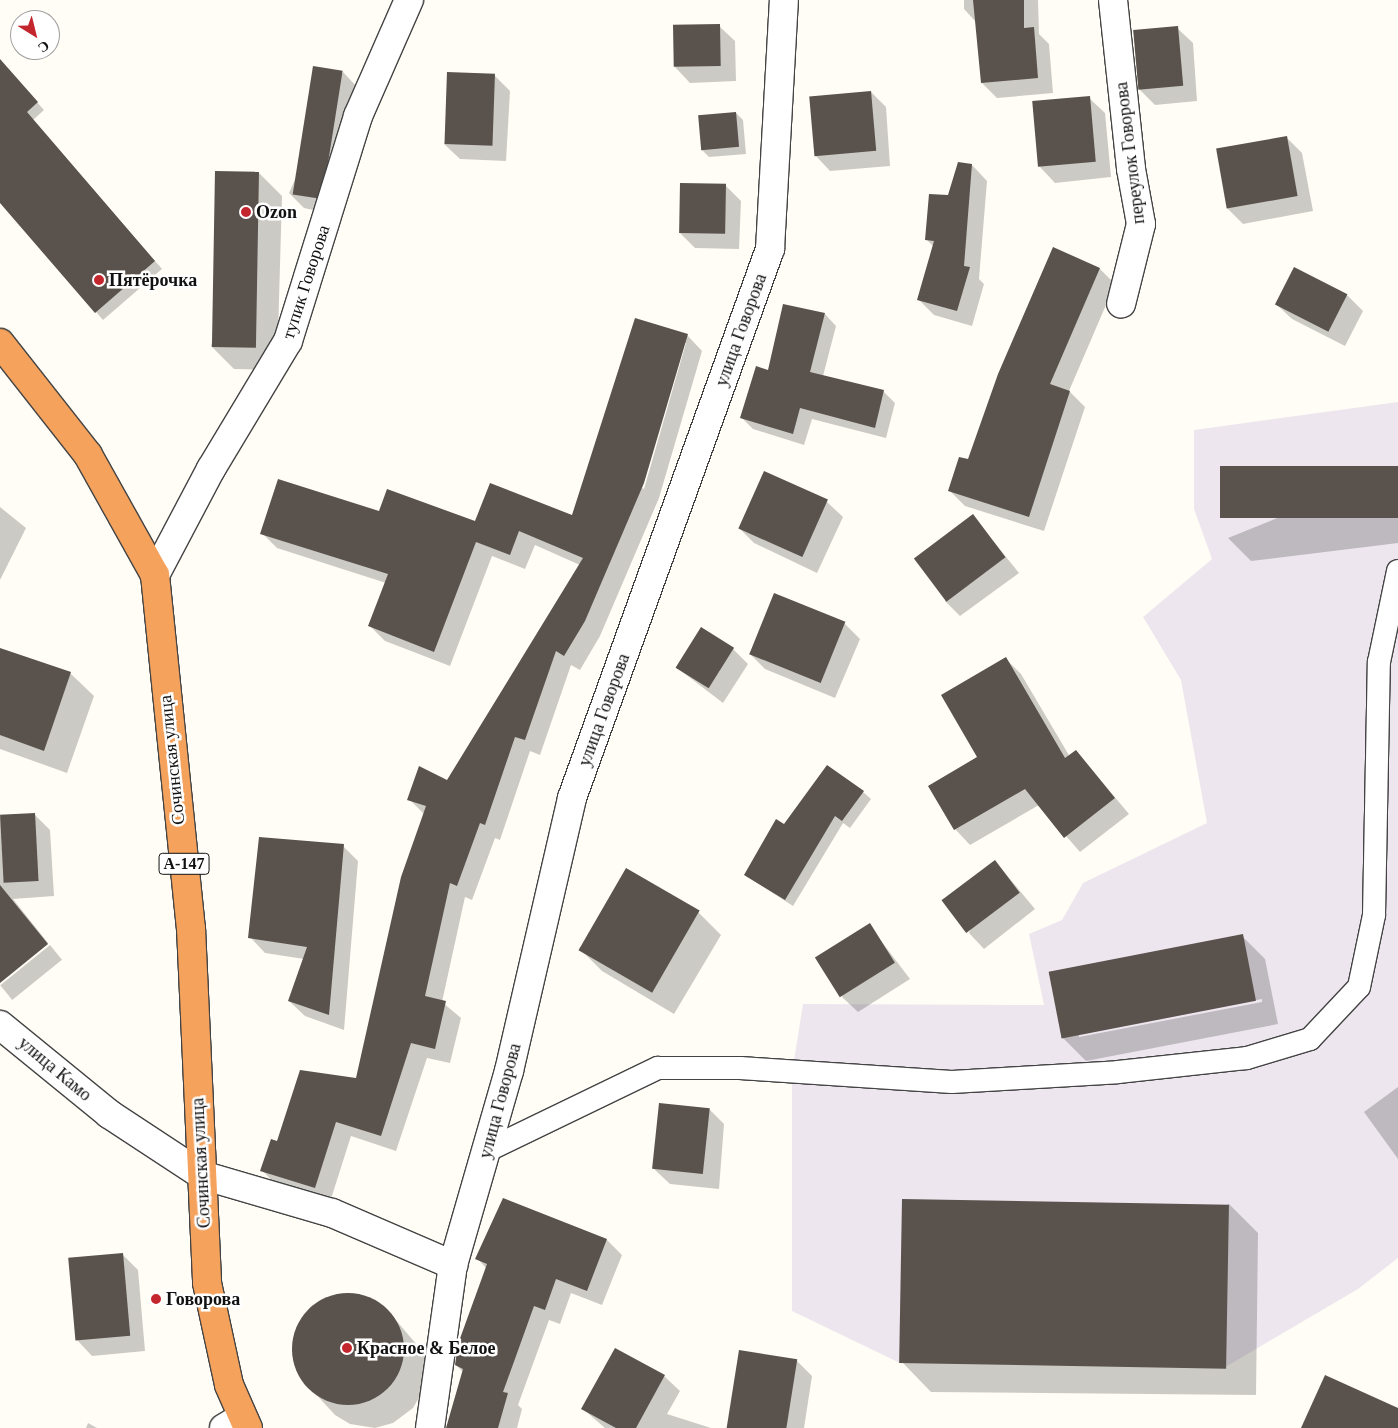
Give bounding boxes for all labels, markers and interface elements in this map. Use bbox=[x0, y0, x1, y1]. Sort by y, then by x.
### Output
north arrow bbox=[10, 10, 60, 60]
text: С bbox=[35, 38, 52, 56]
street label: переулок Говорова bbox=[1111, 81, 1149, 225]
place label: Ozon bbox=[256, 201, 297, 223]
marker: Ozon bbox=[240, 206, 252, 218]
street label: тупик Говорова bbox=[277, 222, 335, 342]
place label: Пятёрочка bbox=[109, 269, 197, 291]
street label: улица Говорова bbox=[711, 271, 771, 389]
marker: Пятёрочка bbox=[93, 274, 105, 286]
street label: улица Говорова bbox=[574, 651, 634, 769]
street label: Сочинская улица bbox=[154, 694, 190, 826]
road number: А-147 bbox=[158, 851, 210, 878]
street label: улица Камо bbox=[14, 1032, 96, 1106]
street label: улица Говорова bbox=[474, 1041, 526, 1161]
street label: Сочинская улица bbox=[187, 1097, 215, 1229]
place label: Говорова bbox=[166, 1288, 240, 1310]
marker: Говорова bbox=[150, 1293, 162, 1305]
place label: Красное & Белое bbox=[357, 1337, 495, 1359]
marker: Красное & Белое bbox=[341, 1342, 353, 1354]

